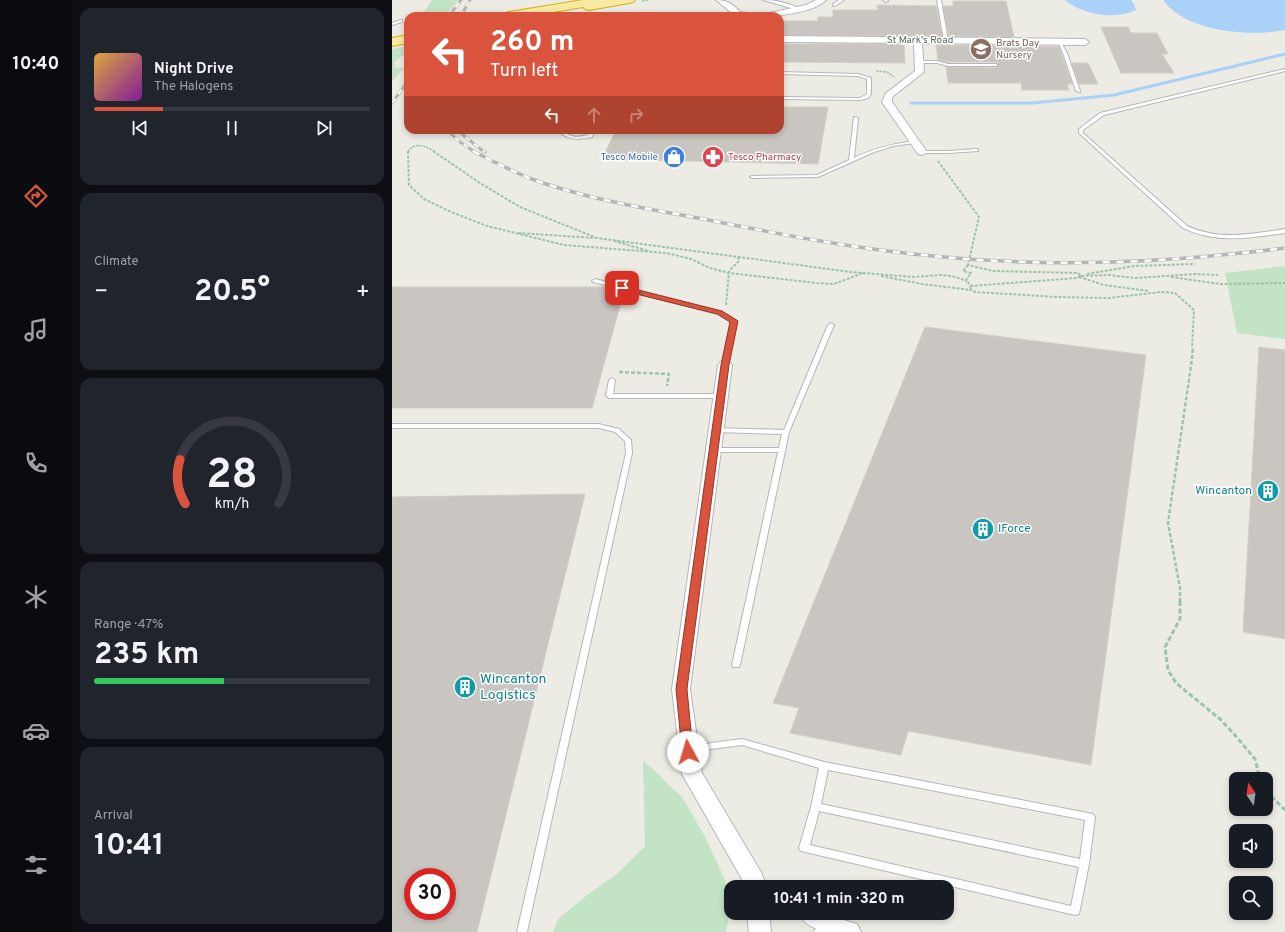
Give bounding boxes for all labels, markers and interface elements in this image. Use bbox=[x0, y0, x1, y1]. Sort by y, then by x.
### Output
text: 260 m bbox=[490, 25, 574, 61]
icon: left bbox=[424, 28, 476, 80]
street label: St Mark's Road bbox=[887, 34, 953, 47]
school or university icon: Brats Day Nursery bbox=[968, 36, 994, 62]
place label: Brats Day Nursery bbox=[996, 37, 1039, 62]
text: 10:40 bbox=[13, 53, 59, 76]
text: Night Drive bbox=[154, 60, 234, 79]
text: Turn left bbox=[490, 60, 558, 83]
text: The Halogens bbox=[154, 79, 233, 95]
icon: left bbox=[541, 104, 563, 126]
icon: ahead bbox=[583, 104, 605, 126]
icon: right bbox=[625, 104, 647, 126]
icon: previous bbox=[129, 117, 151, 139]
icon: pause bbox=[221, 117, 243, 139]
icon: next bbox=[313, 117, 335, 139]
shop icon: Tesco Mobile bbox=[661, 144, 687, 170]
pharmacy icon: Tesco Pharmacy bbox=[700, 144, 726, 170]
place label: Tesco Mobile bbox=[600, 151, 658, 164]
place label: Tesco Pharmacy bbox=[728, 151, 801, 164]
icon: directions bbox=[22, 182, 50, 210]
text: Climate bbox=[94, 254, 139, 270]
pin bbox=[605, 271, 639, 305]
text: 20.5° bbox=[194, 274, 270, 311]
icon: arrive bbox=[611, 277, 633, 299]
text: − bbox=[94, 279, 108, 306]
text: + bbox=[356, 279, 370, 306]
icon: music bbox=[22, 316, 50, 344]
icon: phone bbox=[22, 449, 50, 477]
text: 28 bbox=[206, 450, 258, 503]
building icon: Wincanton bbox=[1255, 478, 1281, 504]
place label: Wincanton bbox=[1195, 483, 1252, 499]
text: km/h bbox=[215, 495, 249, 513]
building icon: IForce bbox=[970, 516, 996, 542]
place label: IForce bbox=[998, 521, 1031, 537]
icon: climate bbox=[22, 583, 50, 611]
text: Range · 47% bbox=[94, 617, 163, 633]
text: 235 km bbox=[94, 637, 199, 674]
place label: Wincanton Logistics bbox=[480, 671, 546, 704]
building icon: Wincanton Logistics bbox=[452, 674, 478, 700]
icon: car bbox=[22, 717, 50, 745]
position arrow bbox=[667, 731, 709, 773]
north arrow bbox=[1229, 772, 1273, 816]
map controls bbox=[1229, 772, 1273, 920]
text: Arrival bbox=[94, 808, 133, 824]
button: sound bbox=[1229, 824, 1273, 868]
text: 10:41 bbox=[94, 828, 164, 865]
icon: filters bbox=[22, 851, 50, 879]
speed limit sign: 30 bbox=[404, 868, 456, 920]
button: search bbox=[1229, 876, 1273, 920]
text: 10:41 · 1 min · 320 m bbox=[774, 890, 904, 909]

